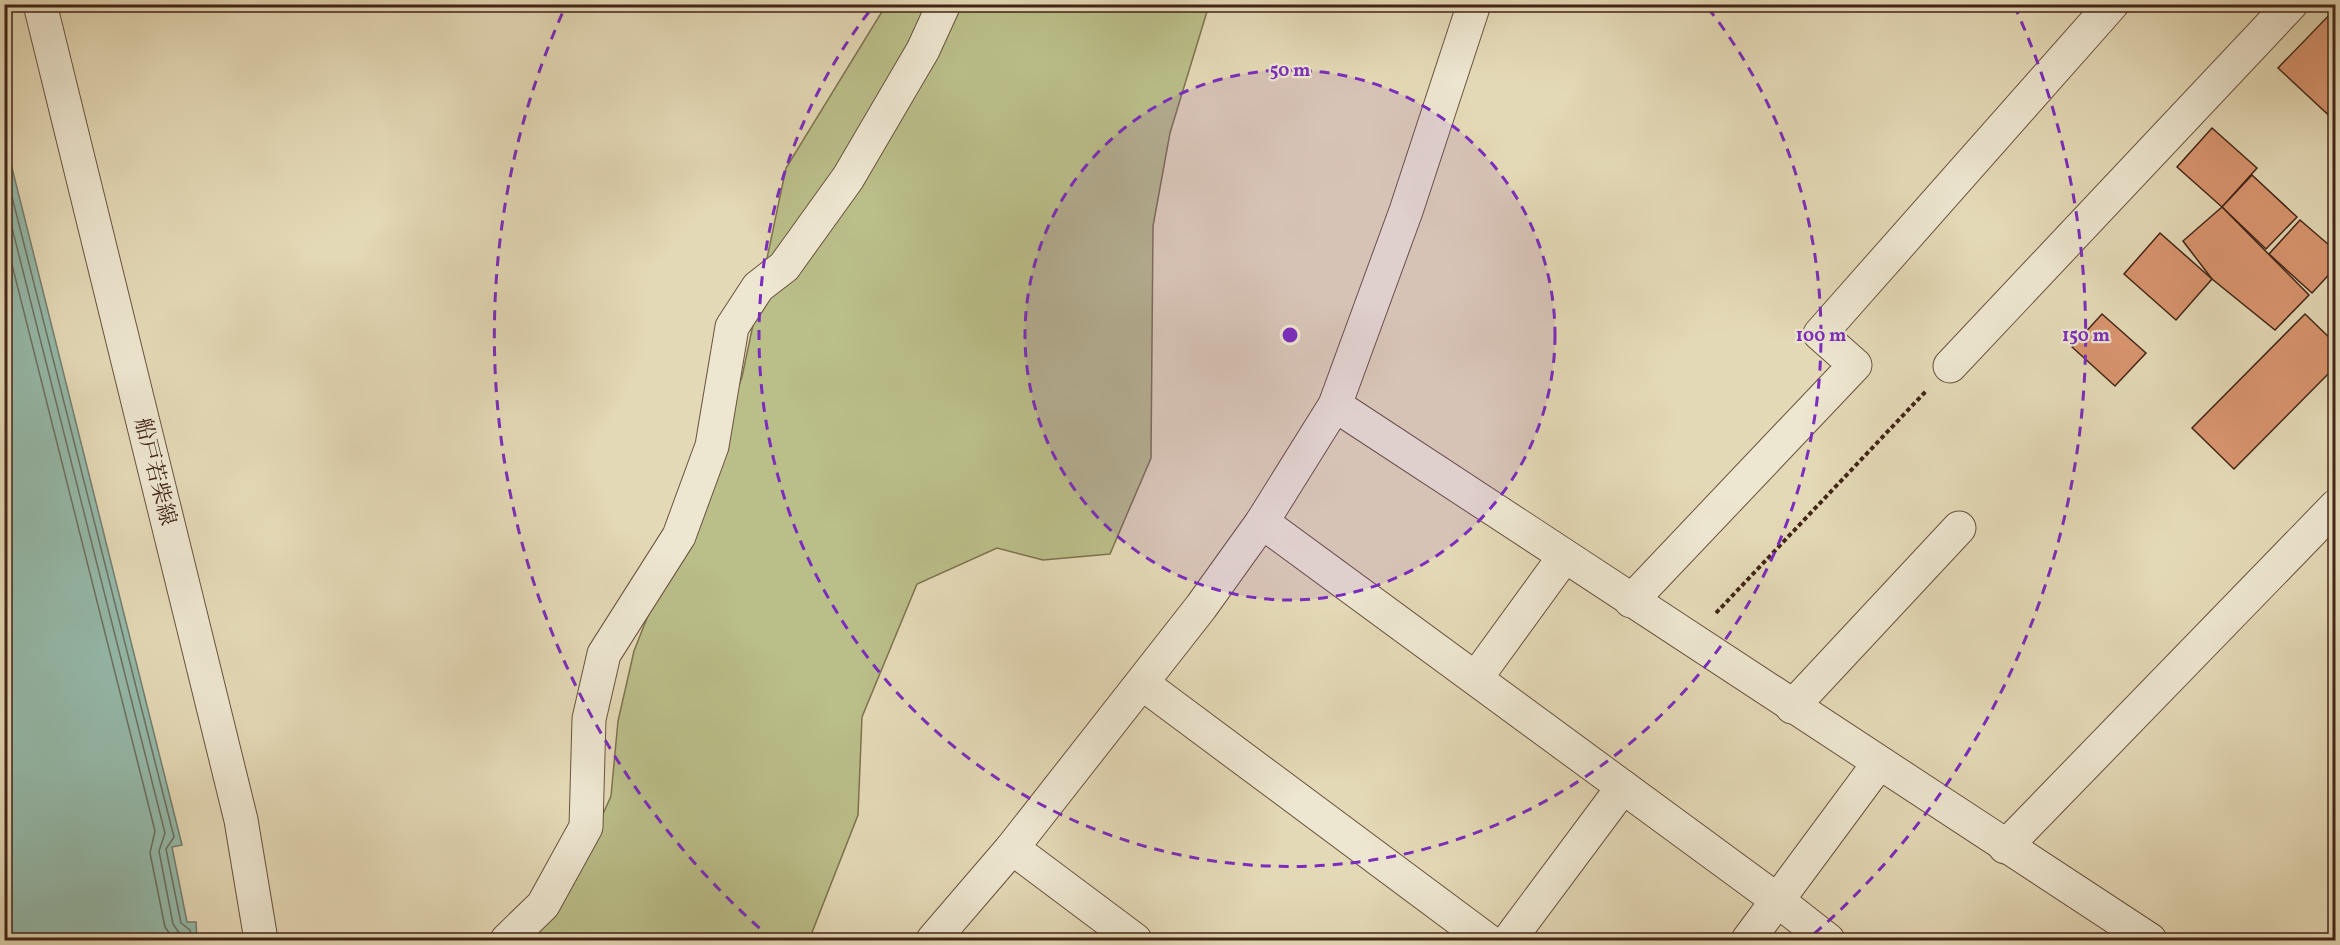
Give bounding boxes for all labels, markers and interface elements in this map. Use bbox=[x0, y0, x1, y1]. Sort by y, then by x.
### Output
text: 50 m bbox=[1270, 59, 1310, 84]
text: 100 m bbox=[1796, 324, 1846, 349]
text: 150 m bbox=[2062, 324, 2110, 349]
centre of rings bbox=[1280, 325, 1300, 345]
street label: 船戸若柴線 bbox=[126, 415, 182, 529]

